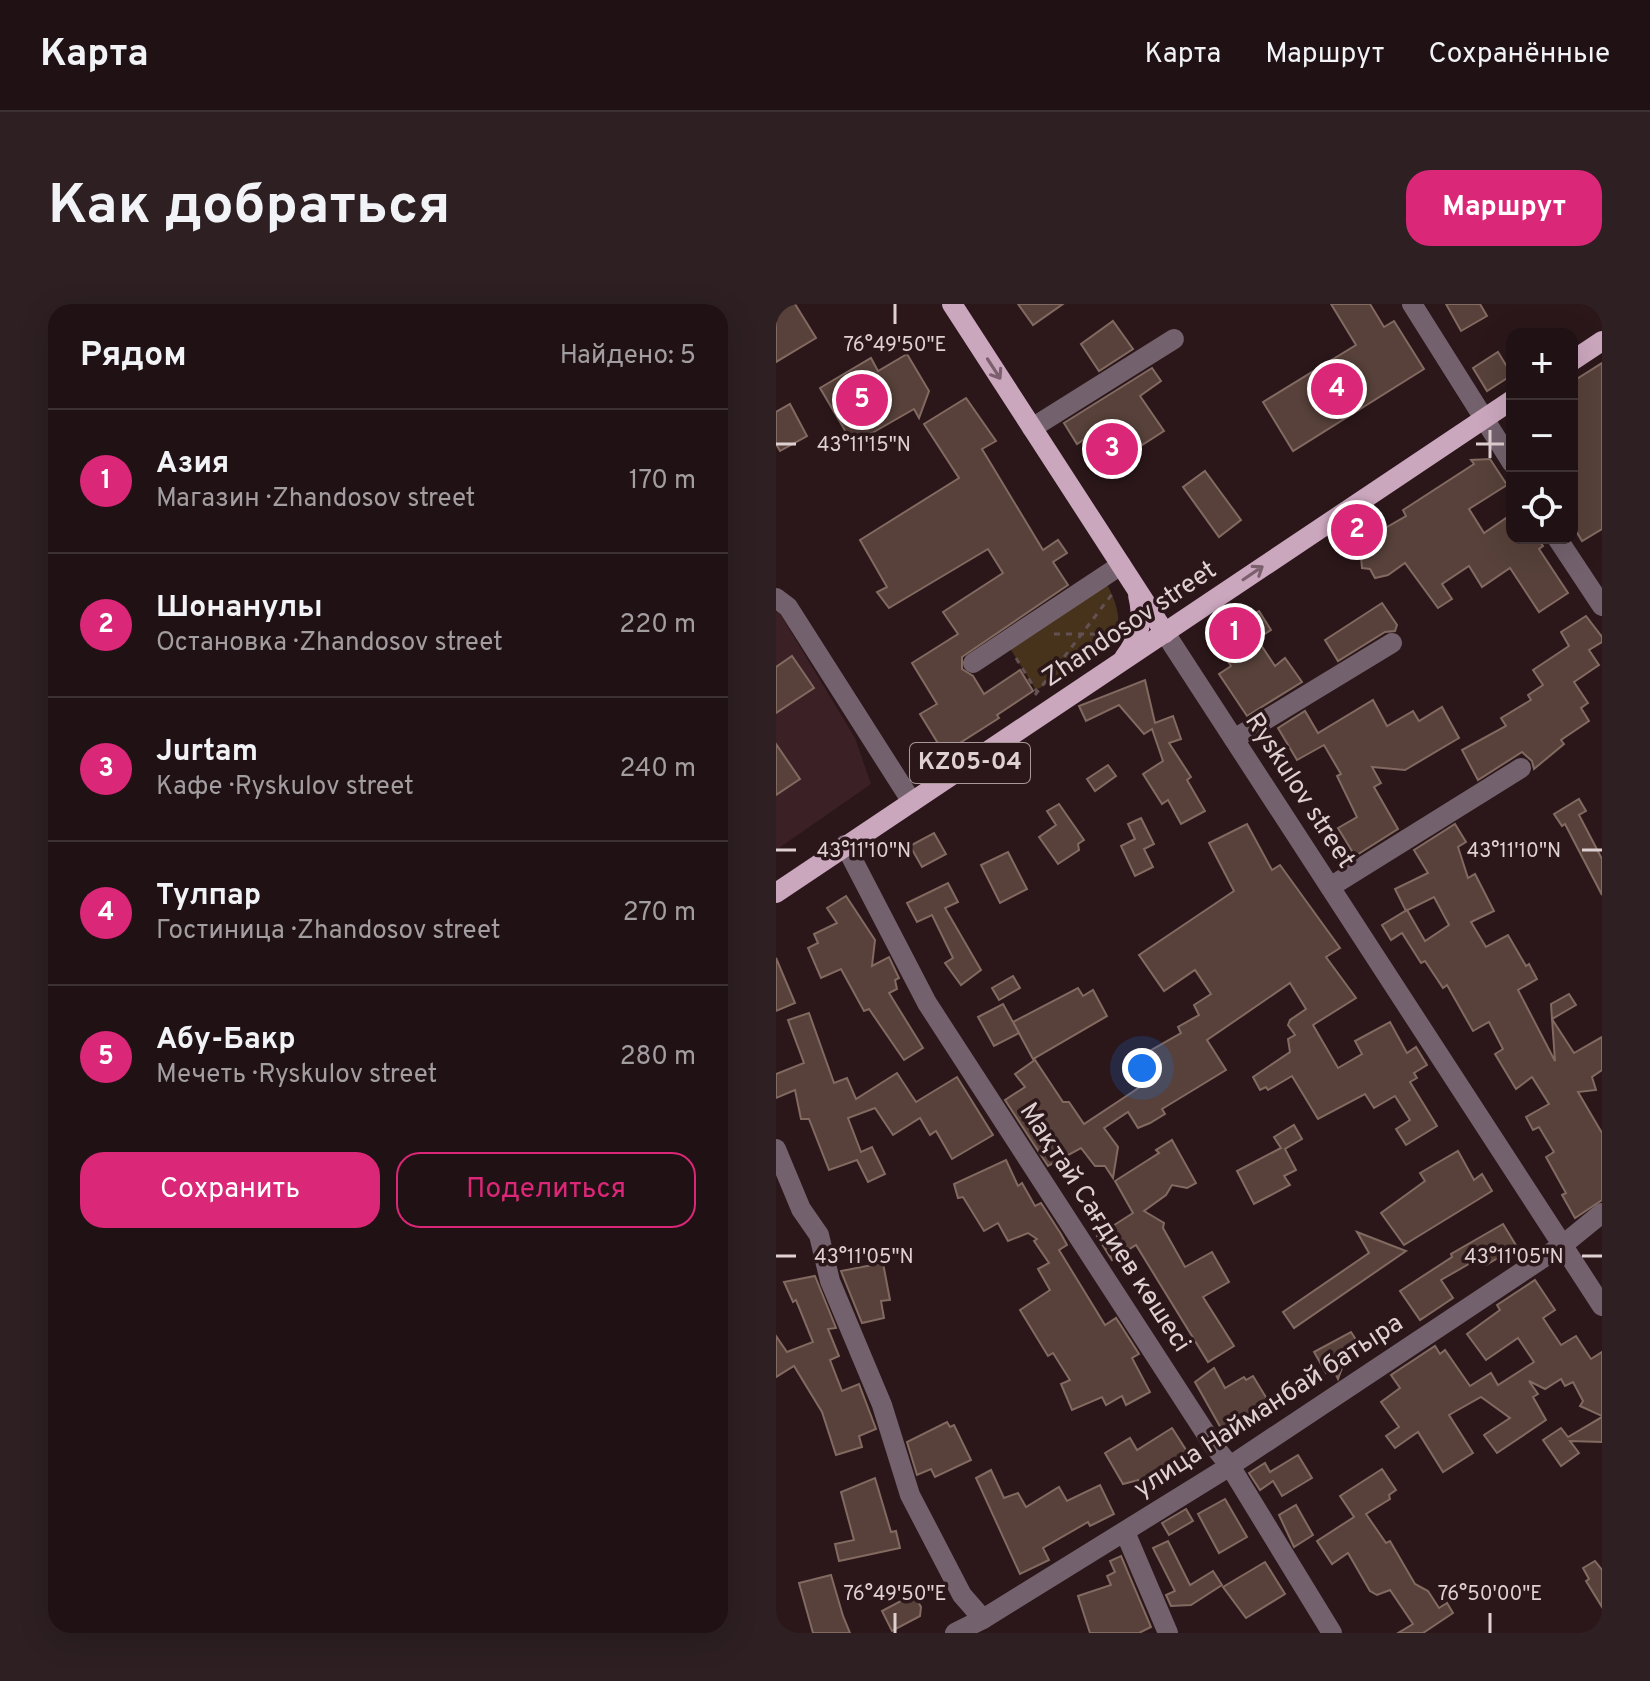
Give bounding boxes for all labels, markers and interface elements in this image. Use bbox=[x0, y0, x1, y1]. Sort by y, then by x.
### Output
text: Карта bbox=[40, 31, 149, 80]
text: Карта bbox=[1145, 37, 1221, 73]
text: Маршрут bbox=[1265, 37, 1384, 73]
text: Сохранённые bbox=[1428, 37, 1610, 73]
button: Маршрут bbox=[1406, 170, 1602, 246]
text: Как добраться bbox=[48, 173, 450, 243]
map controls bbox=[1506, 328, 1578, 544]
button: + bbox=[1506, 328, 1578, 400]
text: 76°49'50"E bbox=[843, 333, 947, 359]
text: Рядом bbox=[80, 335, 187, 378]
text: Найдено: 5 bbox=[560, 340, 696, 373]
one-way arrow bbox=[986, 358, 1003, 380]
pin: 4 bbox=[1311, 359, 1363, 419]
pin: 5 bbox=[836, 370, 888, 430]
button: − bbox=[1506, 400, 1578, 472]
pin: 3 bbox=[1086, 419, 1138, 479]
text: 43°11'15"N bbox=[817, 433, 911, 459]
text: Азия bbox=[156, 446, 229, 483]
text: 1 bbox=[101, 465, 111, 498]
text: 170 m bbox=[629, 465, 696, 498]
button: locate bbox=[1506, 472, 1578, 544]
text: Магазин · Zhandosov street bbox=[156, 483, 475, 516]
pin: 2 bbox=[1331, 500, 1383, 560]
street label: Zhandosov street bbox=[1036, 554, 1224, 696]
one-way arrow bbox=[1241, 565, 1263, 581]
text: Шонанулы bbox=[156, 590, 323, 627]
pin: 1 bbox=[1209, 603, 1261, 663]
text: 2 bbox=[98, 609, 114, 642]
text: 220 m bbox=[619, 609, 696, 642]
text: Остановка · Zhandosov street bbox=[156, 627, 503, 660]
street label: Ryskulov street bbox=[1236, 707, 1362, 875]
text: Jurtam bbox=[156, 734, 258, 771]
road number: KZ05-04 bbox=[910, 743, 1030, 783]
text: 3 bbox=[98, 753, 114, 786]
text: 240 m bbox=[619, 753, 696, 786]
text: Кафе · Ryskulov street bbox=[156, 771, 414, 804]
text: 43°11'10"N bbox=[817, 839, 911, 865]
text: 43°11'10"N bbox=[1467, 839, 1561, 865]
text: Тулпар bbox=[156, 878, 261, 915]
text: 4 bbox=[98, 897, 114, 930]
text: 270 m bbox=[623, 897, 696, 930]
text: Гостиница · Zhandosov street bbox=[156, 915, 501, 948]
text: Абу-Бакр bbox=[156, 1022, 296, 1059]
text: 5 bbox=[98, 1041, 114, 1074]
text: 280 m bbox=[620, 1041, 696, 1074]
your location bbox=[1122, 1048, 1162, 1088]
text: Мечеть · Ryskulov street bbox=[156, 1059, 437, 1092]
street label: Мақтай Сағдиев көшесі bbox=[1011, 1097, 1197, 1359]
button: Сохранить bbox=[80, 1152, 380, 1228]
button: Поделиться bbox=[396, 1152, 696, 1228]
text: 43°11'05"N bbox=[814, 1245, 914, 1271]
text: 43°11'05"N bbox=[1464, 1245, 1564, 1271]
street label: улица Найманбай батыра bbox=[1128, 1308, 1410, 1506]
text: 76°49'50"E bbox=[843, 1582, 947, 1608]
text: 76°50'00"E bbox=[1438, 1582, 1542, 1608]

